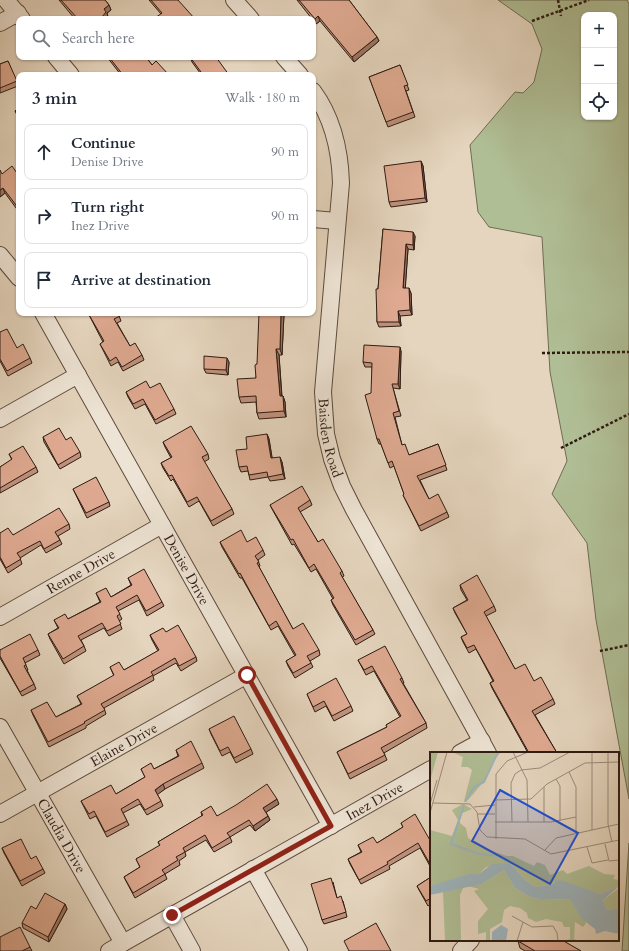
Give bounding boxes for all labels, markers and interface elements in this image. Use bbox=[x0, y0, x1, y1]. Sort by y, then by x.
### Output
map controls bbox=[581, 12, 617, 120]
button: + bbox=[581, 12, 617, 48]
search box bbox=[16, 16, 316, 60]
icon: search bbox=[30, 27, 52, 49]
text: Search here bbox=[62, 28, 135, 48]
button: − bbox=[581, 48, 617, 84]
button: locate bbox=[581, 84, 617, 120]
text: 3 min bbox=[32, 87, 77, 110]
text: Walk · 180 m bbox=[225, 89, 300, 107]
text: Continue bbox=[71, 133, 136, 153]
icon: ahead bbox=[33, 141, 55, 163]
text: 90 m bbox=[271, 143, 299, 161]
text: Denise Drive bbox=[71, 153, 144, 171]
text: Turn right bbox=[71, 197, 144, 217]
icon: right bbox=[33, 205, 55, 227]
text: 90 m bbox=[271, 207, 299, 225]
text: Inez Drive bbox=[71, 217, 129, 235]
icon: arrive bbox=[33, 269, 55, 291]
text: Arrive at destination bbox=[71, 270, 211, 290]
street label: Baisden Road bbox=[314, 398, 348, 481]
street label: Denise Drive bbox=[159, 531, 214, 608]
street label: Renne Drive bbox=[43, 544, 119, 598]
route start bbox=[238, 666, 256, 684]
street label: Elaine Drive bbox=[87, 718, 161, 771]
inset map bbox=[430, 752, 619, 941]
street label: Inez Drive bbox=[342, 777, 407, 825]
street label: Claudia Drive bbox=[33, 795, 91, 876]
route end bbox=[163, 906, 181, 924]

